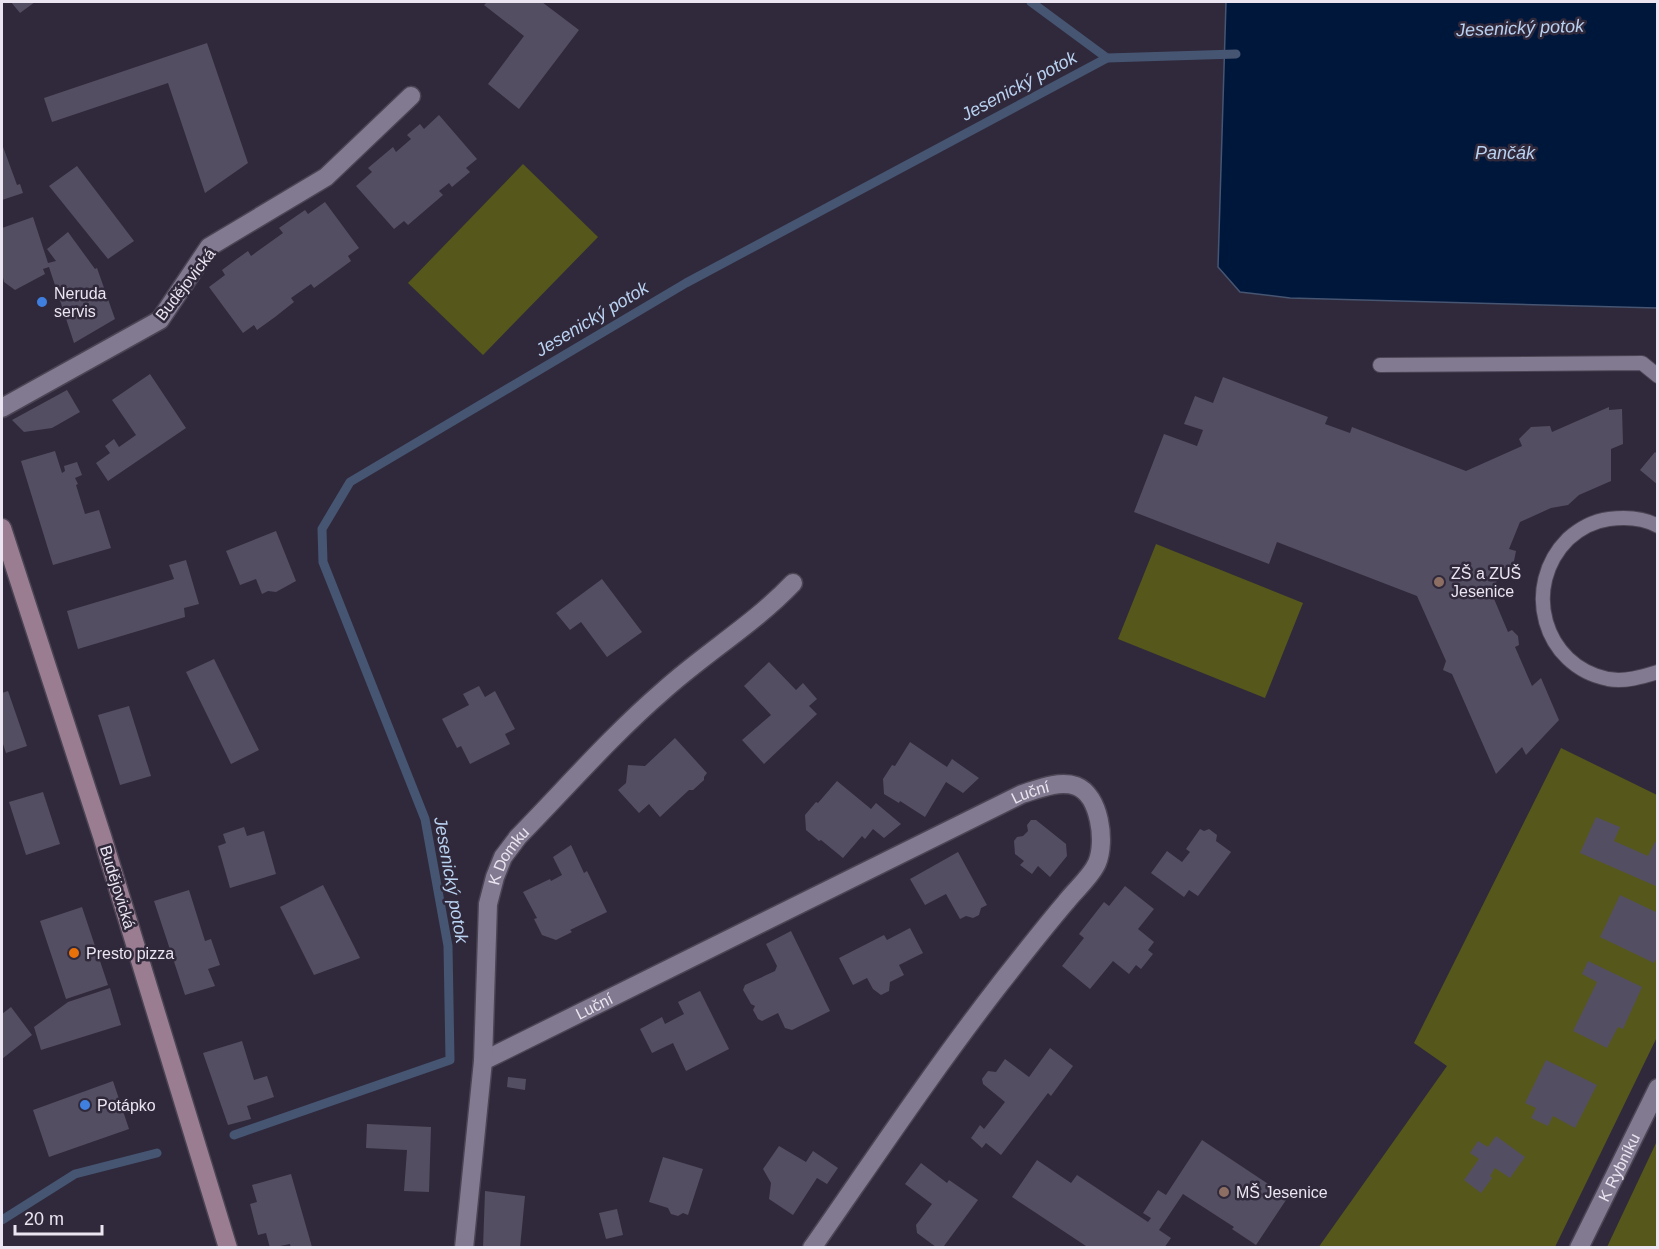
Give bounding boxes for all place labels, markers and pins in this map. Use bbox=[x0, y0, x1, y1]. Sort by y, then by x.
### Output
place label: Neruda servis bbox=[54, 285, 107, 320]
marker: Neruda servis bbox=[35, 295, 49, 309]
place label: ZŠ a ZUŠ Jesenice bbox=[1451, 564, 1521, 600]
marker: ZŠ a ZUŠ Jesenice bbox=[1432, 575, 1446, 589]
place label: Presto pizza bbox=[86, 945, 174, 962]
marker: Presto pizza bbox=[67, 946, 81, 960]
place label: Potápko bbox=[97, 1097, 156, 1114]
marker: Potápko bbox=[78, 1098, 92, 1112]
place label: MŠ Jesenice bbox=[1236, 1183, 1328, 1201]
marker: MŠ Jesenice bbox=[1217, 1185, 1231, 1199]

